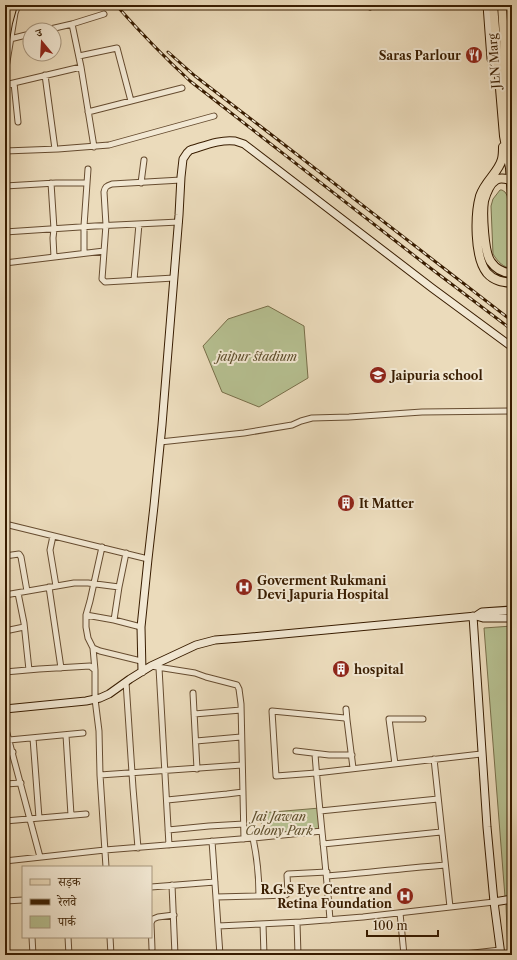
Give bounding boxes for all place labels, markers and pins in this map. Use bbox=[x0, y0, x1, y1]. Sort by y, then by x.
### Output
restaurant icon: Saras Parlour bbox=[464, 45, 484, 65]
place label: Saras Parlour bbox=[379, 48, 461, 63]
school or university icon: Jaipuria school bbox=[368, 365, 388, 385]
place label: Jaipuria school bbox=[389, 368, 483, 383]
building icon: It Matter bbox=[336, 493, 356, 513]
place label: It Matter bbox=[359, 496, 414, 511]
place label: Goverment Rukmani Devi Japuria Hospital bbox=[257, 573, 389, 602]
hospital icon: Goverment Rukmani Devi Japuria Hospital bbox=[234, 577, 254, 597]
building icon: hospital bbox=[331, 659, 351, 679]
place label: hospital bbox=[354, 662, 404, 677]
place label: R.G.S Eye Centre and Retina Foundation bbox=[261, 882, 393, 911]
hospital icon: R.G.S Eye Centre and Retina Foundation bbox=[395, 886, 415, 906]

